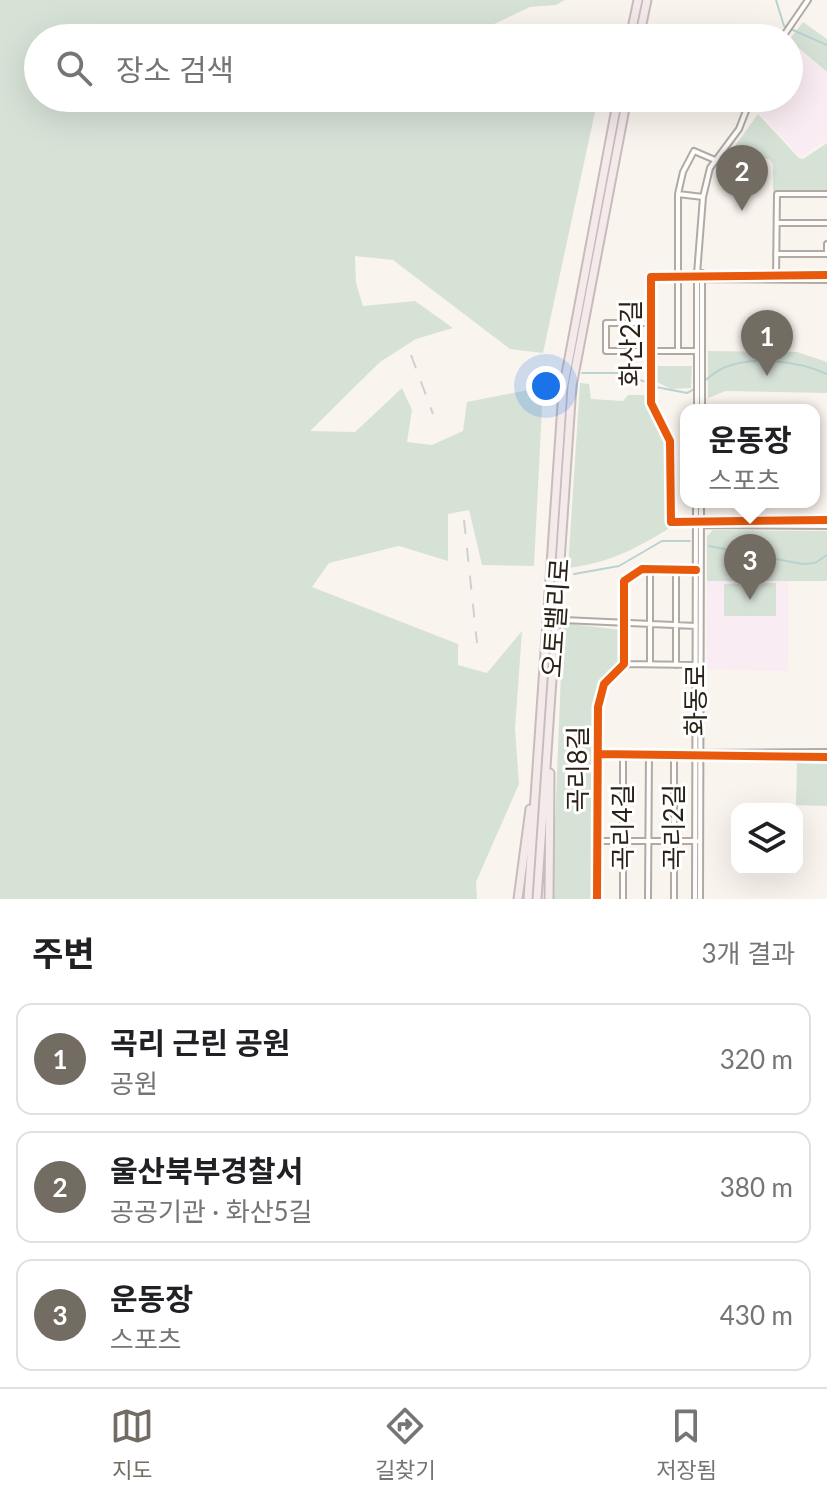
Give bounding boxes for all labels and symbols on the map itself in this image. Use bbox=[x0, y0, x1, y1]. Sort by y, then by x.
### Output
pin: 2 bbox=[716, 145, 768, 211]
street label: 화산2길 bbox=[614, 300, 646, 386]
pin: 1 bbox=[741, 310, 793, 376]
your location bbox=[526, 366, 566, 406]
pin: 3 bbox=[724, 534, 776, 600]
street label: 오토밸리로 bbox=[535, 557, 575, 679]
street label: 화동로 bbox=[679, 664, 711, 736]
street label: 곡리8길 bbox=[561, 726, 593, 812]
street label: 곡리4길 bbox=[606, 784, 638, 870]
street label: 곡리2길 bbox=[657, 784, 689, 870]

